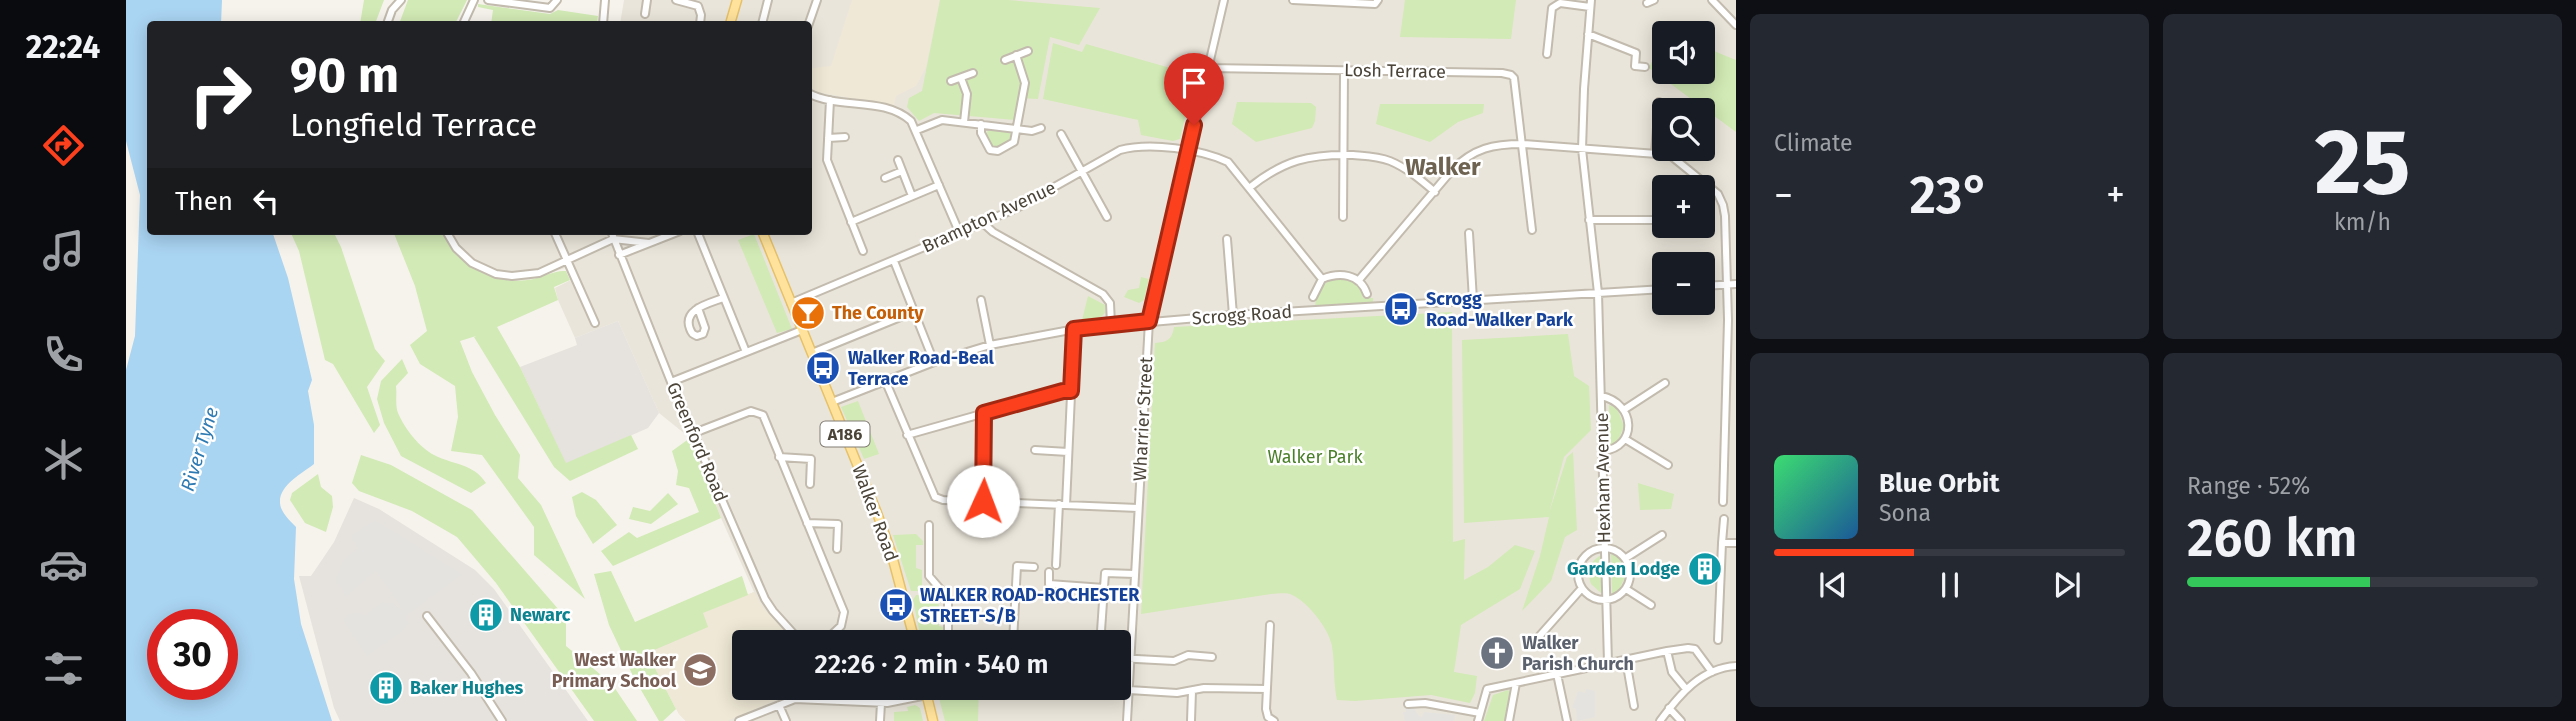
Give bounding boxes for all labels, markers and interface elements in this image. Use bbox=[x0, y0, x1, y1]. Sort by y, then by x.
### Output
map controls bbox=[1652, 21, 1715, 315]
button: sound bbox=[1652, 21, 1715, 84]
text: 22:24 bbox=[26, 28, 100, 66]
text: 90 m bbox=[290, 46, 399, 105]
icon: right bbox=[175, 49, 266, 140]
pin bbox=[1164, 53, 1224, 125]
street label: Losh Terrace bbox=[1344, 59, 1446, 83]
icon: arrive bbox=[1175, 64, 1213, 102]
button: search bbox=[1652, 98, 1715, 161]
text: Longfield Terrace bbox=[290, 106, 537, 144]
text: 25 bbox=[2315, 108, 2410, 217]
icon: directions bbox=[39, 121, 88, 170]
text: Climate bbox=[1774, 129, 1853, 157]
district label: Walker bbox=[1405, 153, 1481, 181]
text: 23° bbox=[1909, 164, 1990, 227]
text: − bbox=[1774, 172, 1793, 218]
text: + bbox=[2106, 172, 2125, 218]
button: + bbox=[1652, 175, 1715, 238]
street label: Brampton Avenue bbox=[919, 176, 1059, 258]
icon: left bbox=[247, 182, 285, 220]
text: Then bbox=[175, 186, 233, 217]
text: km/h bbox=[2334, 208, 2391, 236]
icon: music bbox=[39, 226, 88, 275]
button: − bbox=[1652, 252, 1715, 315]
place label: Scrogg Road-Walker Park bbox=[1426, 288, 1574, 331]
bus stop icon: Scrogg Road-Walker Park bbox=[1382, 290, 1420, 328]
bar icon: The County bbox=[789, 294, 827, 332]
street label: Scrogg Road bbox=[1191, 301, 1293, 329]
place label: The County bbox=[832, 302, 924, 324]
icon: phone bbox=[39, 330, 88, 379]
place label: Walker Road-Beal Terrace bbox=[848, 347, 995, 390]
bus stop icon: Walker Road-Beal Terrace bbox=[804, 349, 842, 387]
street label: Wharrier Street bbox=[1129, 356, 1157, 482]
street label: Greenford Road bbox=[662, 379, 732, 505]
water label: River Tyne bbox=[176, 404, 223, 494]
street label: Hexham Avenue bbox=[1591, 412, 1615, 544]
road number: A186 bbox=[820, 422, 870, 446]
icon: climate bbox=[39, 435, 88, 484]
park label: Walker Park bbox=[1267, 446, 1363, 468]
street label: Walker Road bbox=[847, 462, 903, 564]
position arrow bbox=[946, 464, 1020, 538]
text: Blue Orbit bbox=[1879, 468, 1999, 499]
text: Range · 52% bbox=[2187, 472, 2310, 500]
text: Sona bbox=[1879, 499, 1931, 527]
text: 260 km bbox=[2187, 507, 2358, 570]
icon: car bbox=[39, 540, 88, 589]
building icon: Garden Lodge bbox=[1686, 550, 1724, 588]
place label: Garden Lodge bbox=[1567, 558, 1680, 580]
icon: previous bbox=[1814, 566, 1852, 604]
icon: pause bbox=[1931, 566, 1969, 604]
icon: next bbox=[2048, 566, 2086, 604]
place label: WALKER ROAD-ROCHESTER STREET-S/B bbox=[920, 584, 1140, 627]
bus stop icon: WALKER ROAD-ROCHESTER STREET-S/B bbox=[877, 586, 915, 624]
building icon: Newarc bbox=[467, 596, 505, 634]
place label: Newarc bbox=[510, 604, 571, 626]
speed limit sign: 30 bbox=[147, 609, 238, 700]
place label: Walker Parish Church bbox=[1522, 632, 1634, 675]
church icon: Walker Parish Church bbox=[1478, 634, 1516, 672]
icon: filters bbox=[39, 644, 88, 693]
place label: West Walker Primary School bbox=[552, 649, 677, 692]
text: 22:26 · 2 min · 540 m bbox=[814, 649, 1049, 680]
school or university icon: West Walker Primary School bbox=[681, 651, 719, 689]
building icon: Baker Hughes bbox=[367, 669, 405, 707]
place label: Baker Hughes bbox=[410, 677, 524, 699]

